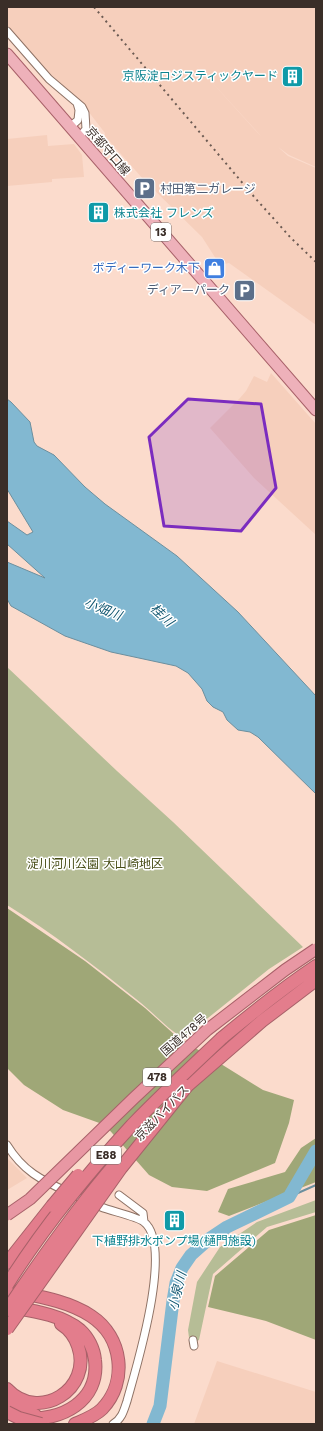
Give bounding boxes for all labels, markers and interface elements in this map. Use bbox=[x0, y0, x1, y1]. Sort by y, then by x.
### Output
building icon: 京阪淀ロジスティックヤード bbox=[280, 63, 306, 89]
place label: 京阪淀ロジスティックヤード bbox=[123, 69, 278, 83]
street label: 京都守口線 bbox=[83, 124, 133, 178]
parking icon: 村田第二ガレージ bbox=[132, 176, 158, 202]
place label: 村田第二ガレージ bbox=[160, 182, 256, 196]
building icon: 株式会社 フレンズ bbox=[86, 200, 112, 226]
place label: 株式会社 フレンズ bbox=[114, 206, 214, 220]
road number: 13 bbox=[151, 223, 171, 241]
shop icon: ボディーワーク木下 bbox=[202, 255, 228, 281]
place label: ボディーワーク木下 bbox=[93, 261, 200, 275]
parking icon: ディア―パーク bbox=[232, 277, 258, 303]
place label: ディア―パーク bbox=[147, 283, 230, 297]
water label: 小畑川 bbox=[82, 595, 126, 624]
water label: 桂川 bbox=[147, 601, 178, 631]
park label: 淀川河川公園 大山崎地区 bbox=[27, 857, 163, 871]
street label: 国道478号 bbox=[158, 1011, 210, 1059]
road number: 478 bbox=[143, 1068, 171, 1086]
street label: 京滋バイパス bbox=[132, 1082, 192, 1144]
road number: E88 bbox=[91, 1146, 121, 1164]
building icon: 下植野排水ポンプ場(樋門施設) bbox=[161, 1207, 187, 1233]
place label: 下植野排水ポンプ場(樋門施設) bbox=[92, 1234, 256, 1248]
water label: 小泉川 bbox=[165, 1268, 189, 1312]

